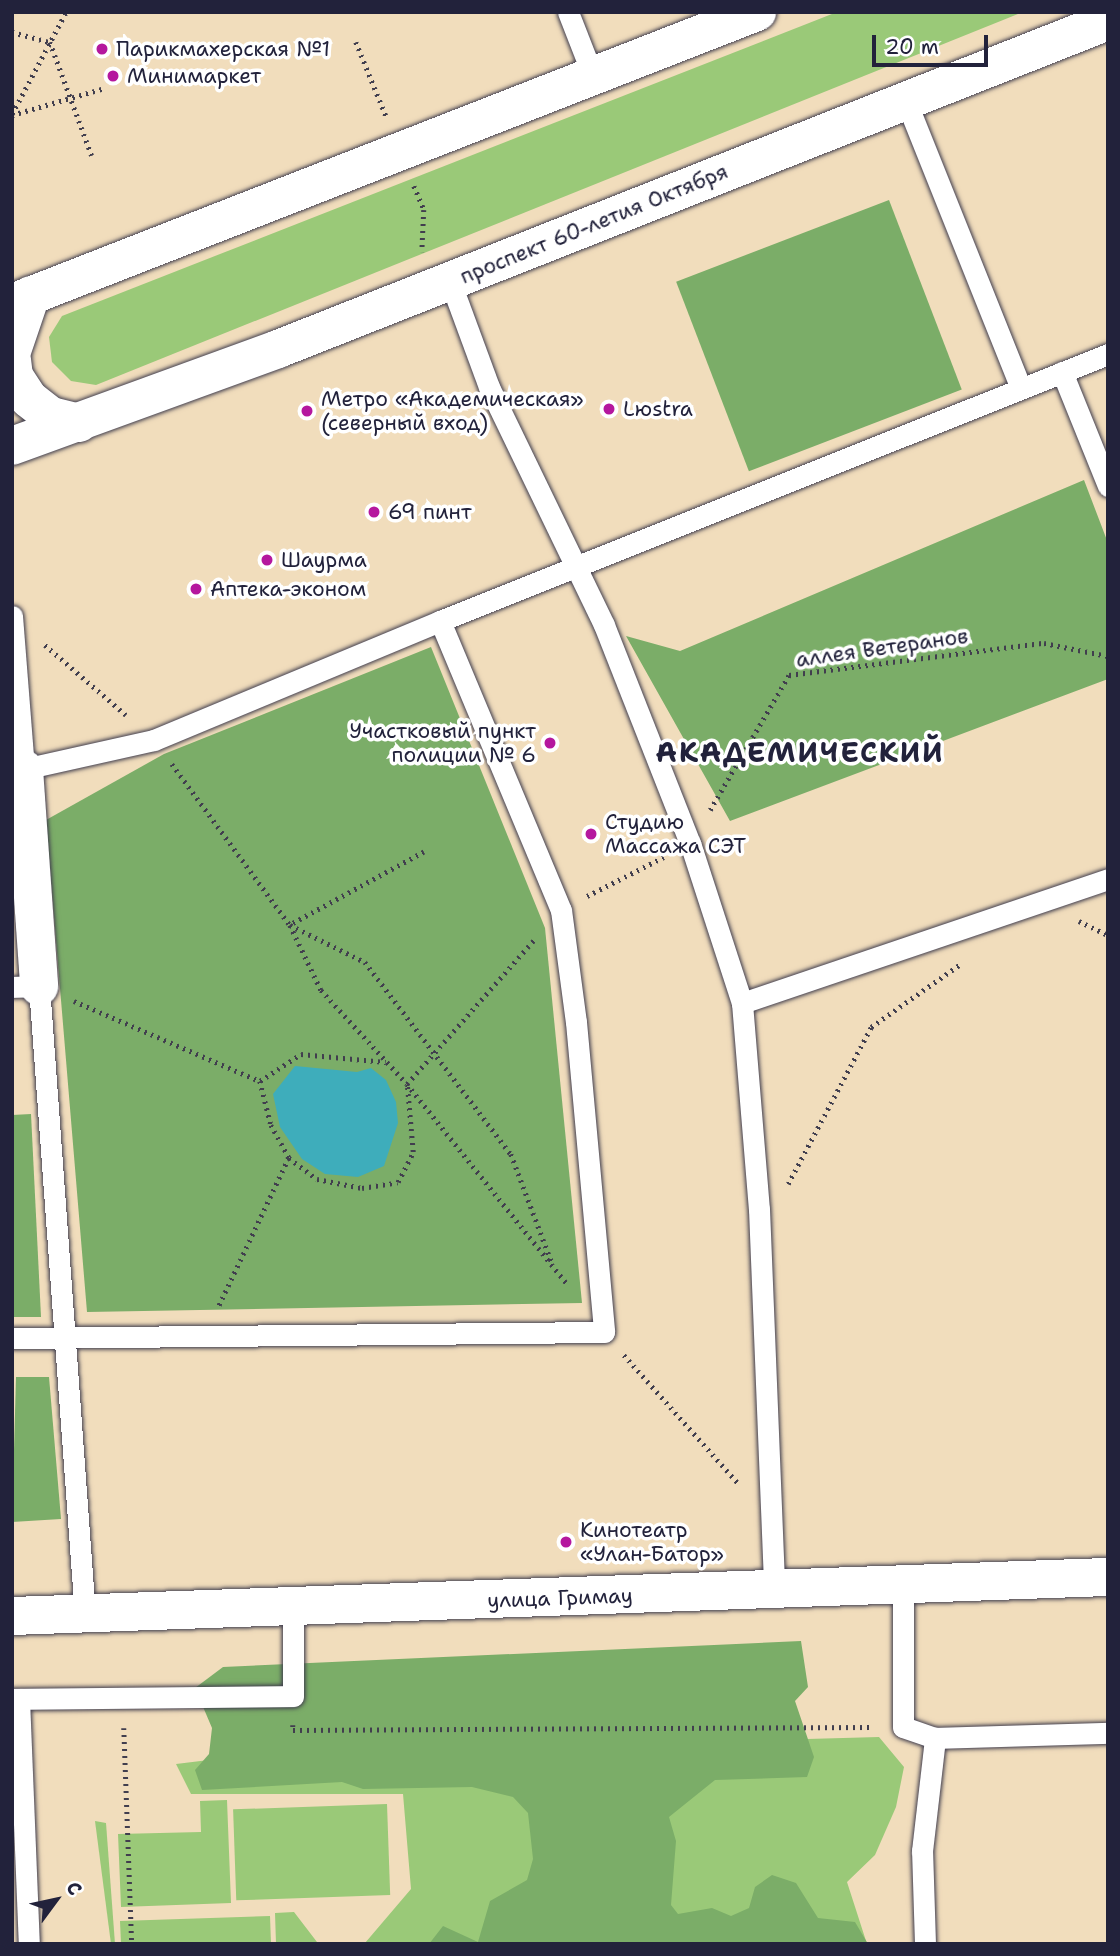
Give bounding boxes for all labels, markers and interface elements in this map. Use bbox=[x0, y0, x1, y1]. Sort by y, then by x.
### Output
scale bar bbox=[875, 21, 990, 65]
text: 20 m bbox=[885, 33, 939, 61]
place label: Парикмахерская №1 bbox=[116, 36, 330, 62]
marker: Парикмахерская №1 bbox=[94, 41, 110, 57]
place label: Минимаркет bbox=[127, 63, 261, 89]
marker: Минимаркет bbox=[105, 68, 121, 84]
street label: проспект 60-летия Октября bbox=[456, 159, 732, 289]
place label: Метро «Академическая» (северный вход) bbox=[321, 386, 584, 436]
place label: Lюstra bbox=[623, 396, 693, 422]
marker: Lюstra bbox=[601, 401, 617, 417]
marker: Метро «Академическая» (северный вход) bbox=[299, 403, 315, 419]
place label: 69 пинт bbox=[388, 499, 472, 525]
marker: 69 пинт bbox=[366, 504, 382, 520]
place label: Шаурма bbox=[281, 547, 367, 573]
marker: Шаурма bbox=[259, 552, 275, 568]
place label: Аптека-эконом bbox=[210, 576, 366, 602]
marker: Аптека-эконом bbox=[188, 581, 204, 597]
street label: аллея Ветеранов bbox=[794, 623, 970, 673]
place label: Участковый пункт полиции № 6 bbox=[349, 718, 536, 768]
marker: Участковый пункт полиции № 6 bbox=[542, 735, 558, 751]
district label: АКАДЕМИЧЕСКИЙ bbox=[657, 735, 943, 769]
place label: Студию Массажа СЭТ bbox=[605, 809, 746, 859]
marker: Студию Массажа СЭТ bbox=[583, 826, 599, 842]
place label: Кинотеатр «Улан-Батор» bbox=[580, 1517, 724, 1567]
marker: Кинотеатр «Улан-Батор» bbox=[558, 1534, 574, 1550]
street label: улица Гримау bbox=[487, 1583, 633, 1613]
north arrow bbox=[21, 1865, 91, 1935]
text: С bbox=[60, 1877, 88, 1900]

